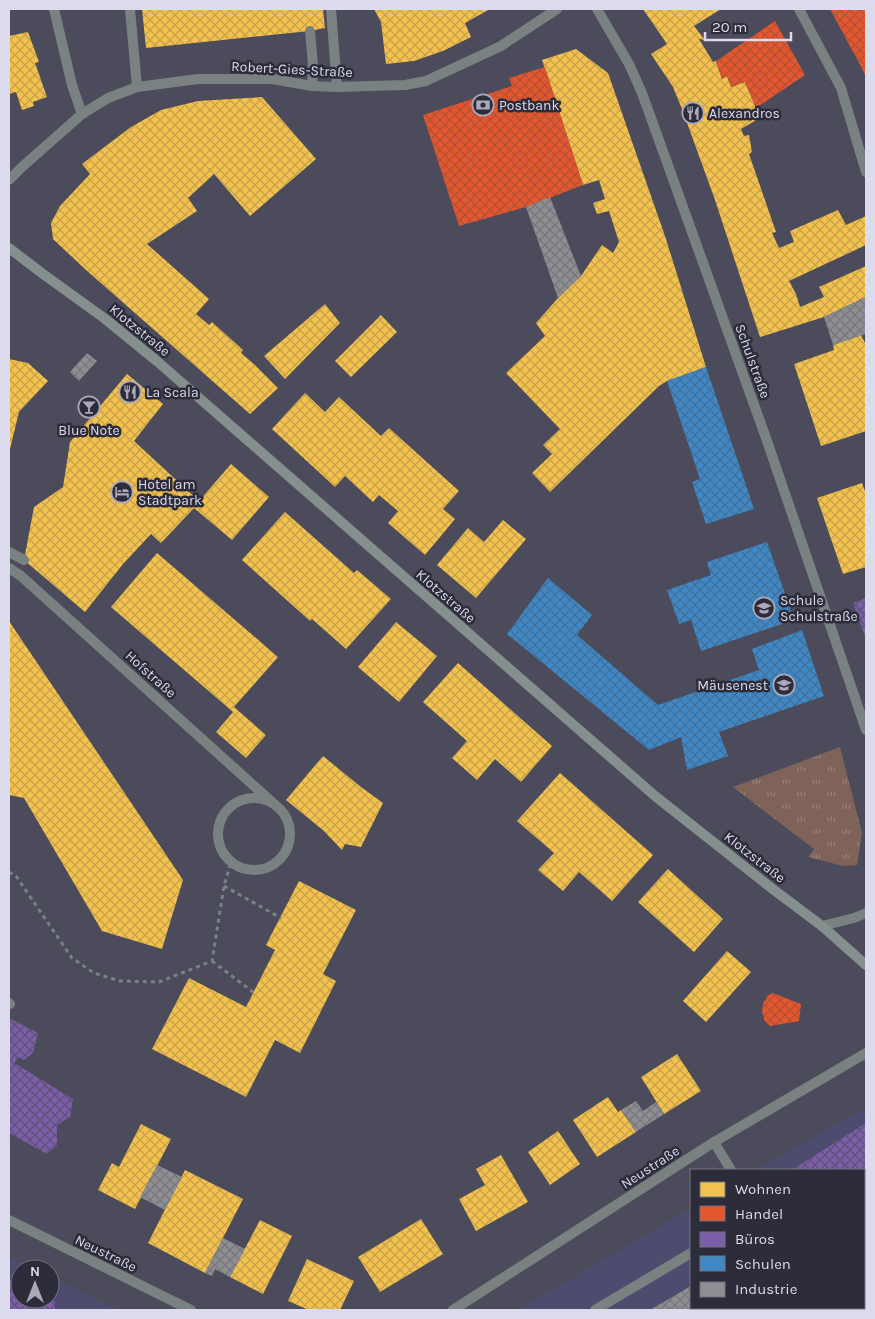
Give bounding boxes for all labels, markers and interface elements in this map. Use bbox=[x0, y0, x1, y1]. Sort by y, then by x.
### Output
scale bar bbox=[705, 10, 791, 42]
text: 20 m bbox=[712, 18, 747, 36]
street label: Robert-Gies-Straße bbox=[231, 58, 353, 81]
bank icon: Postbank bbox=[471, 93, 495, 117]
place label: Postbank bbox=[499, 97, 559, 114]
restaurant icon: Alexandros bbox=[681, 101, 705, 125]
place label: Alexandros bbox=[709, 105, 780, 122]
street label: Klotzstraße bbox=[106, 301, 173, 360]
street label: Schulstraße bbox=[731, 322, 774, 401]
restaurant icon: La Scala bbox=[118, 380, 142, 404]
place label: La Scala bbox=[146, 384, 199, 401]
bar icon: Blue Note bbox=[77, 395, 101, 419]
place label: Blue Note bbox=[58, 422, 120, 439]
place label: Hotel am Stadtpark bbox=[138, 476, 202, 509]
hotel icon: Hotel am Stadtpark bbox=[110, 480, 134, 504]
street label: Klotzstraße bbox=[412, 566, 479, 627]
place label: Schule Schulstraße bbox=[780, 592, 858, 625]
school or university icon: Schule Schulstraße bbox=[752, 596, 776, 620]
street label: Hofstraße bbox=[122, 647, 180, 702]
school or university icon: Mäusenest bbox=[772, 673, 796, 697]
place label: Mäusenest bbox=[697, 677, 768, 694]
street label: Klotzstraße bbox=[721, 828, 789, 887]
street label: Neustraße bbox=[618, 1142, 683, 1193]
legend bbox=[690, 1169, 865, 1309]
text: Wohnen bbox=[735, 1180, 791, 1198]
text: Handel bbox=[735, 1205, 783, 1223]
text: Büros bbox=[735, 1230, 775, 1248]
street label: Neustraße bbox=[72, 1231, 139, 1276]
text: Schulen bbox=[735, 1255, 791, 1273]
north arrow bbox=[10, 1259, 60, 1309]
text: N bbox=[30, 1263, 40, 1280]
text: Industrie bbox=[735, 1280, 797, 1298]

